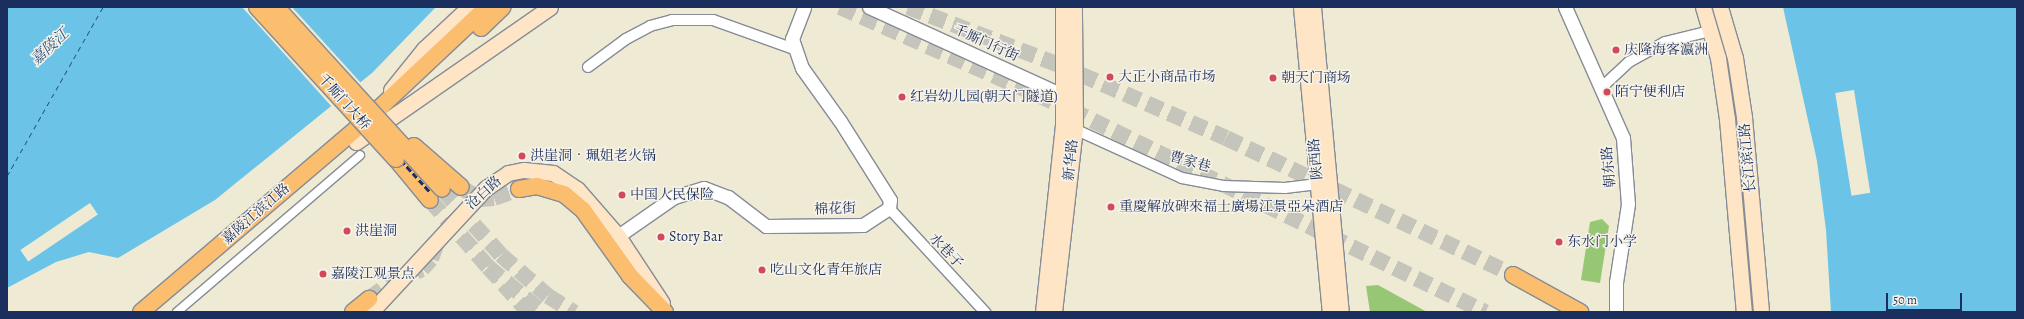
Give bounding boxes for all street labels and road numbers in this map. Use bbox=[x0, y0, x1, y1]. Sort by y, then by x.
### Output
street label: 千厮门行街 bbox=[951, 21, 1021, 65]
street label: 千厮门大桥 bbox=[314, 70, 374, 134]
street label: 长江滨江路 bbox=[1737, 122, 1759, 194]
street label: 陕西路 bbox=[1306, 137, 1326, 181]
street label: 新华路 bbox=[1060, 138, 1082, 182]
street label: 朝东路 bbox=[1599, 145, 1619, 189]
street label: 曹家巷 bbox=[1167, 148, 1213, 176]
street label: 沧白路 bbox=[463, 173, 505, 213]
street label: 嘉陵江滨江路 bbox=[219, 180, 293, 248]
street label: 棉花街 bbox=[814, 200, 856, 218]
street label: 水巷子 bbox=[925, 230, 967, 272]

